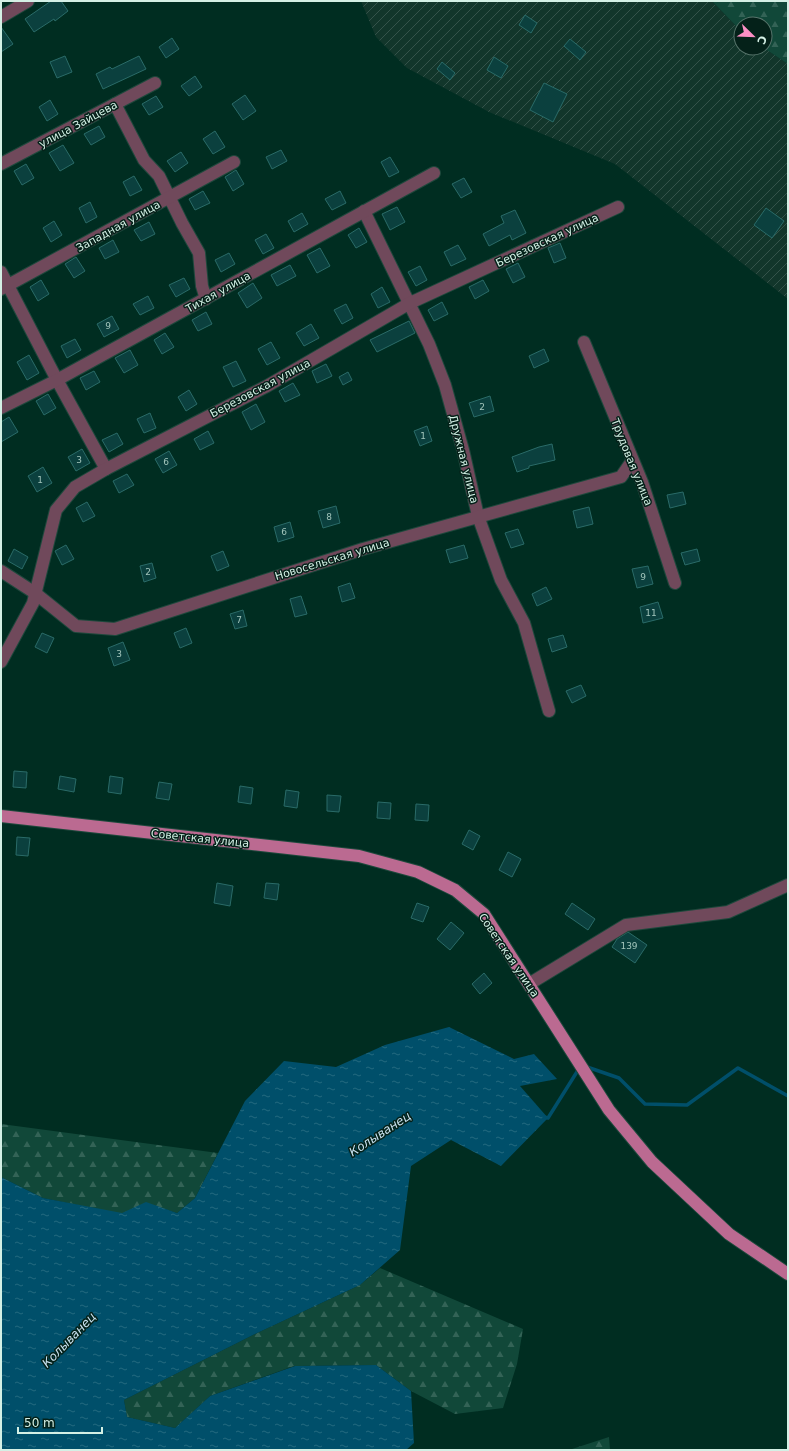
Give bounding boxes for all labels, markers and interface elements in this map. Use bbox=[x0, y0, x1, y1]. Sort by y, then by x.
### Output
north arrow bbox=[733, 16, 773, 56]
text: С bbox=[754, 33, 769, 46]
street label: улица Зайцева bbox=[37, 98, 120, 151]
street label: Западная улица bbox=[74, 198, 163, 255]
street label: Березовская улица bbox=[494, 211, 601, 270]
street label: Тихая улица bbox=[183, 269, 253, 316]
house number: 9 bbox=[105, 321, 111, 331]
street label: Березовская улица bbox=[208, 357, 313, 420]
house number: 2 bbox=[479, 402, 485, 412]
street label: Дружная улица bbox=[446, 413, 481, 505]
street label: Трудовая улица bbox=[608, 416, 655, 508]
house number: 1 bbox=[420, 431, 426, 441]
house number: 3 bbox=[76, 455, 82, 465]
house number: 6 bbox=[163, 457, 169, 467]
house number: 1 bbox=[37, 475, 43, 485]
house number: 8 bbox=[326, 512, 332, 522]
house number: 6 bbox=[281, 527, 287, 537]
street label: Новосельская улица bbox=[273, 536, 391, 583]
house number: 2 bbox=[145, 567, 151, 577]
house number: 9 bbox=[640, 572, 646, 582]
house number: 11 bbox=[645, 608, 657, 618]
house number: 7 bbox=[236, 615, 242, 625]
house number: 3 bbox=[116, 649, 122, 659]
street label: Советская улица bbox=[150, 827, 250, 850]
street label: Советская улица bbox=[476, 911, 542, 1000]
house number: 139 bbox=[620, 941, 638, 951]
water label: Колыванец bbox=[346, 1109, 414, 1159]
water label: Колыванец bbox=[39, 1310, 99, 1370]
scale bar bbox=[18, 1409, 102, 1435]
text: 50 m bbox=[24, 1416, 55, 1430]

